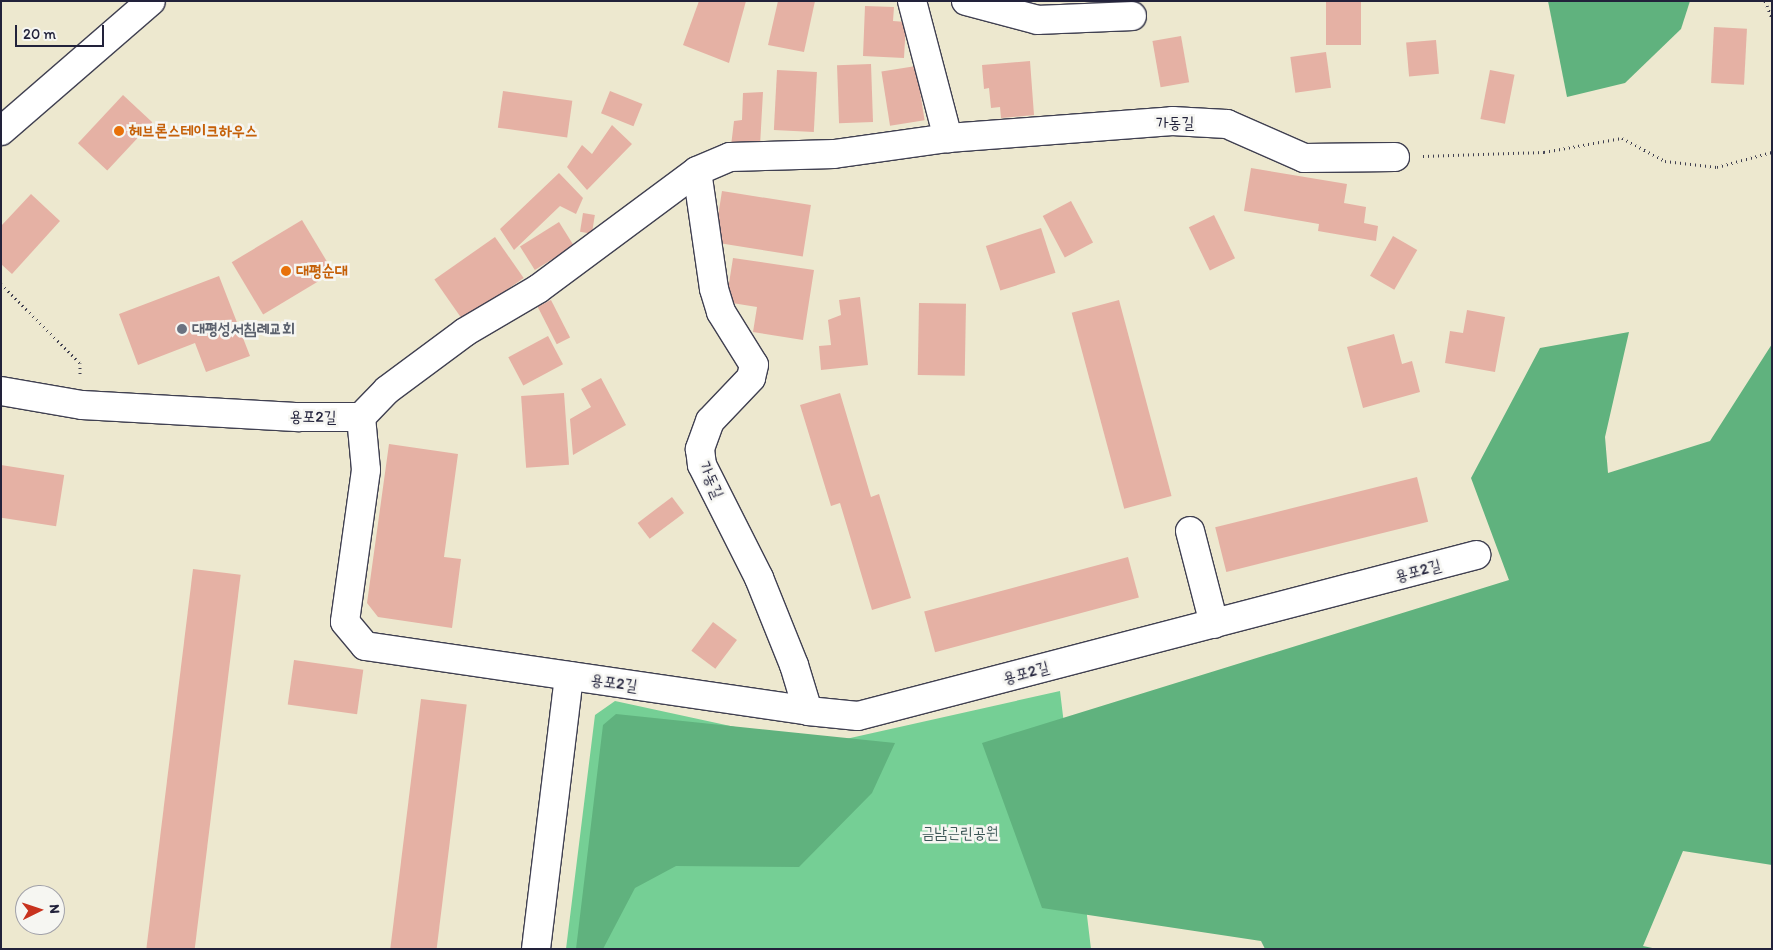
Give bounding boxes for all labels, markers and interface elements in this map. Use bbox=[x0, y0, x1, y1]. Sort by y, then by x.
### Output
scale bar bbox=[18, 15, 106, 47]
text: 20 m bbox=[23, 25, 56, 43]
street label: 가동길 bbox=[1156, 113, 1194, 133]
place label: 헤브론스테이크하우스 bbox=[129, 121, 258, 141]
marker: 헤브론스테이크하우스 bbox=[113, 125, 125, 137]
place label: 대평순대 bbox=[296, 261, 348, 281]
marker: 대평순대 bbox=[280, 265, 292, 277]
place label: 대평성서침례교회 bbox=[192, 319, 295, 339]
marker: 대평성서침례교회 bbox=[176, 323, 188, 335]
street label: 용포2길 bbox=[289, 407, 337, 427]
street label: 가동길 bbox=[695, 458, 727, 502]
street label: 용포2길 bbox=[1393, 556, 1443, 586]
street label: 용포2길 bbox=[1001, 658, 1051, 688]
street label: 용포2길 bbox=[589, 670, 639, 696]
park label: 금남근린공원 bbox=[921, 823, 999, 843]
north arrow bbox=[15, 885, 65, 935]
text: N bbox=[46, 904, 63, 914]

